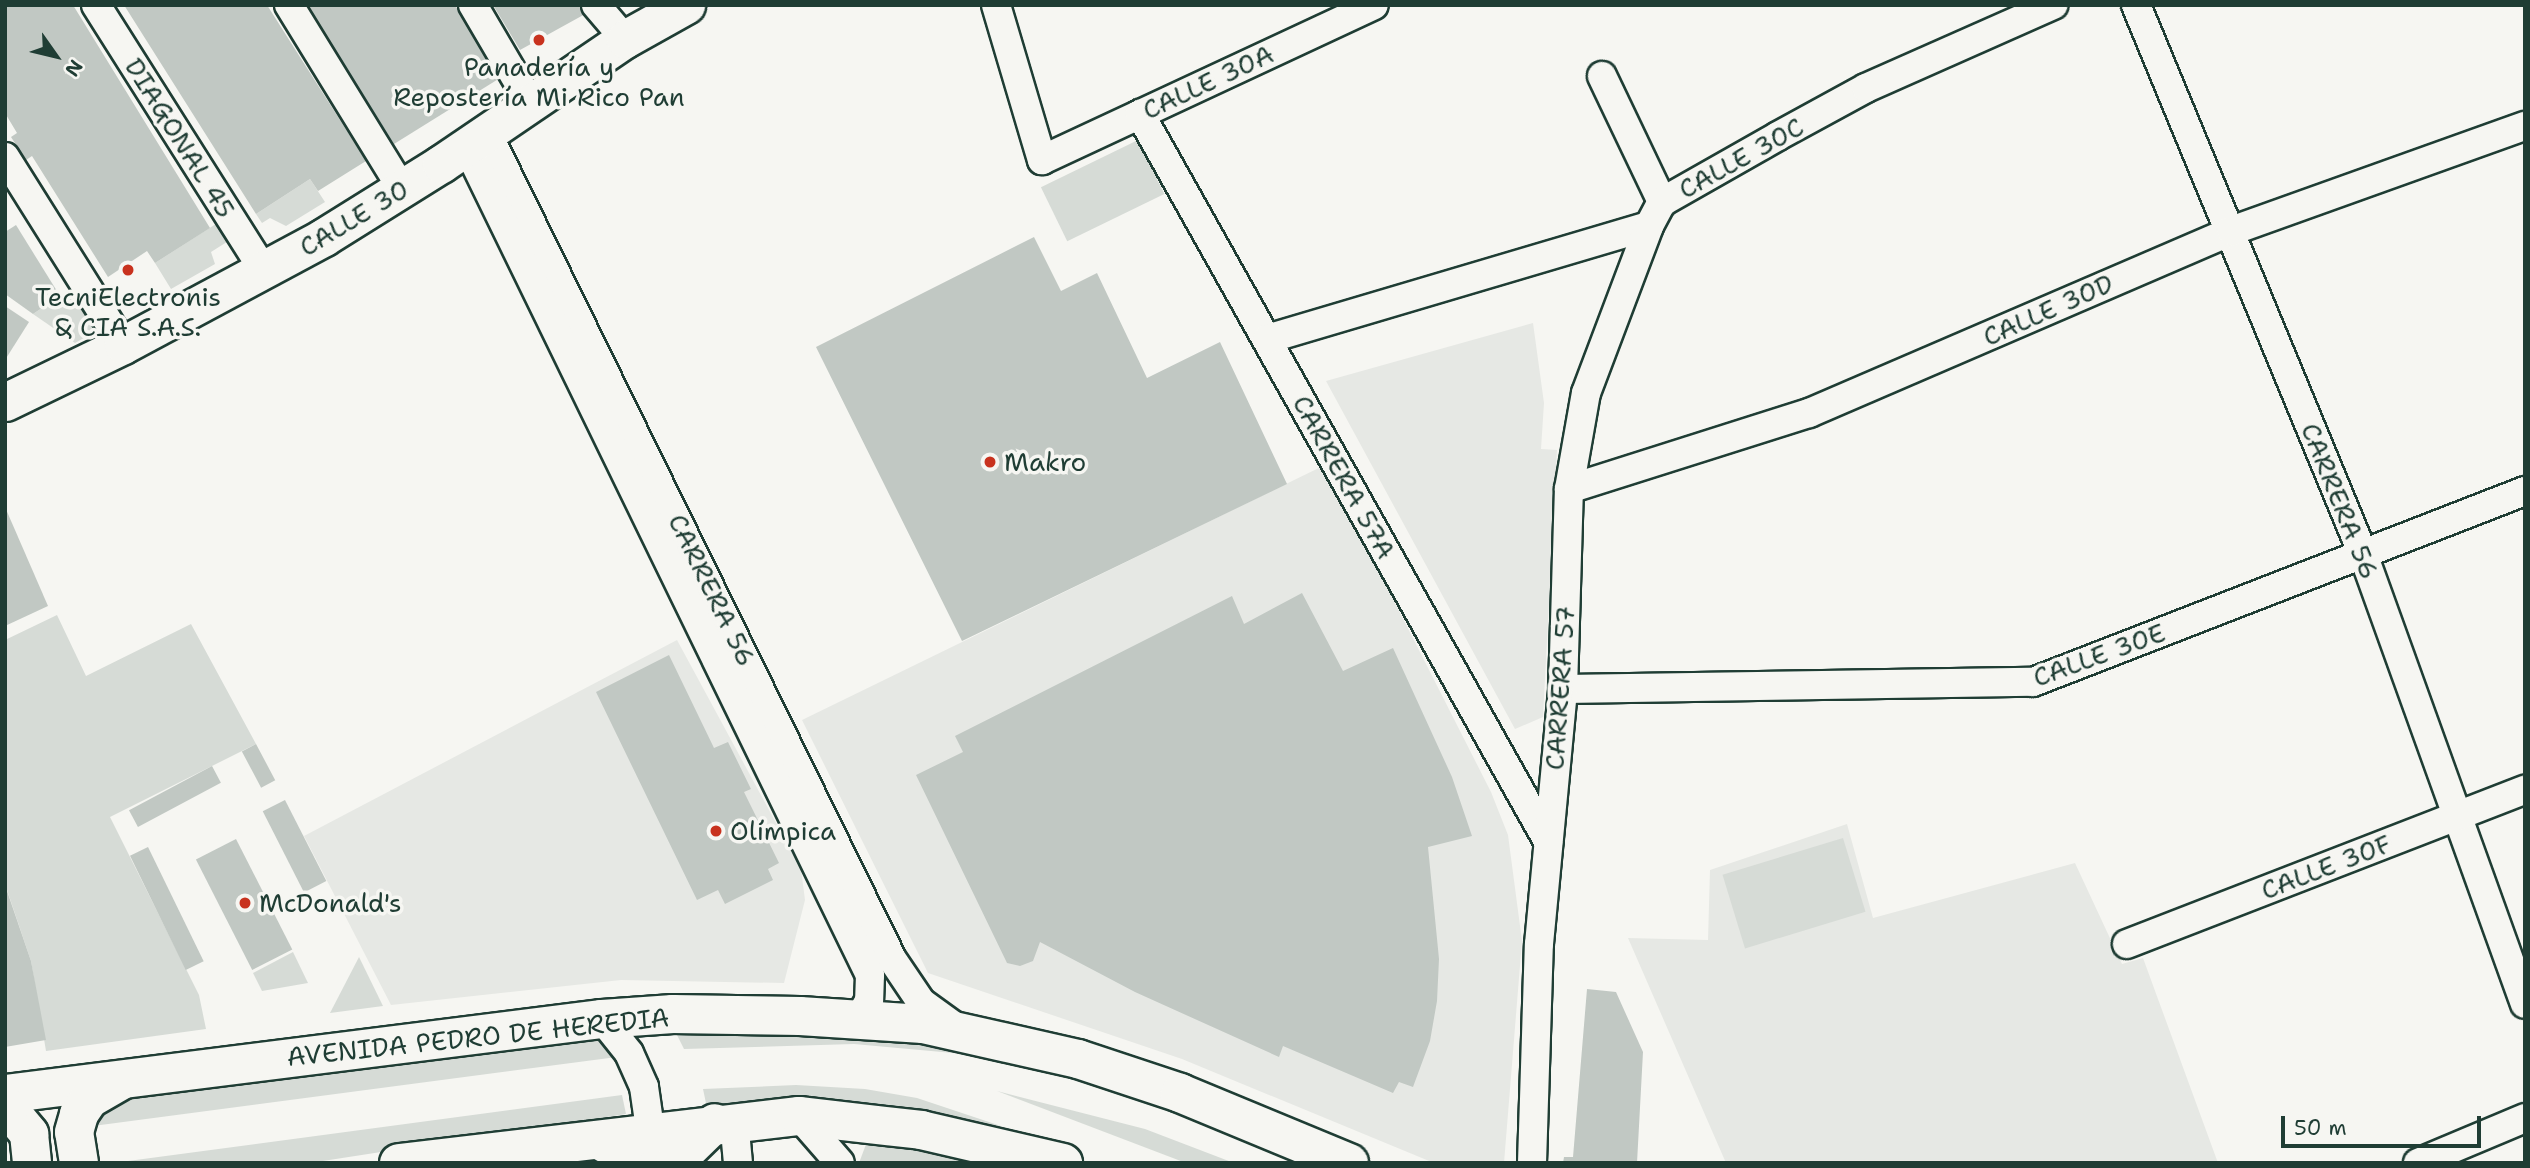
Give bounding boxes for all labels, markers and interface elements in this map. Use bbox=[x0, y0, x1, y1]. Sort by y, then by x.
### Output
north arrow bbox=[21, 21, 91, 91]
marker: Panadería y Repostería Mi Rico Pan bbox=[531, 32, 547, 48]
street label: CALLE 30A bbox=[1138, 38, 1278, 126]
place label: Panadería y Repostería Mi Rico Pan bbox=[393, 51, 685, 112]
street label: DIAGONAL 45 bbox=[118, 52, 242, 224]
text: N bbox=[59, 55, 88, 81]
street label: CALLE 30C bbox=[1673, 111, 1809, 205]
street label: CALLE 30 bbox=[294, 173, 414, 263]
marker: TecniElectronis & CIA S.A.S. bbox=[120, 262, 136, 278]
street label: CALLE 30D bbox=[1978, 267, 2118, 353]
place label: TecniElectronis & CIA S.A.S. bbox=[35, 281, 221, 342]
street label: CARRERA 57A bbox=[1286, 390, 1402, 564]
street label: CARRERA 56 bbox=[2295, 418, 2385, 584]
place label: Makro bbox=[1004, 446, 1086, 478]
marker: Makro bbox=[982, 454, 998, 470]
street label: CARRERA 56 bbox=[662, 509, 762, 671]
street label: CARRERA 57 bbox=[1539, 605, 1581, 771]
street label: CALLE 30E bbox=[2029, 617, 2169, 693]
place label: Olímpica bbox=[730, 815, 836, 847]
marker: Olímpica bbox=[708, 823, 724, 839]
street label: CALLE 30F bbox=[2257, 828, 2395, 906]
place label: McDonald's bbox=[259, 887, 402, 919]
marker: McDonald's bbox=[237, 895, 253, 911]
street label: AVENIDA PEDRO DE HEREDIA bbox=[285, 1001, 671, 1073]
scale bar bbox=[2285, 1102, 2484, 1146]
text: 50 m bbox=[2294, 1114, 2347, 1142]

